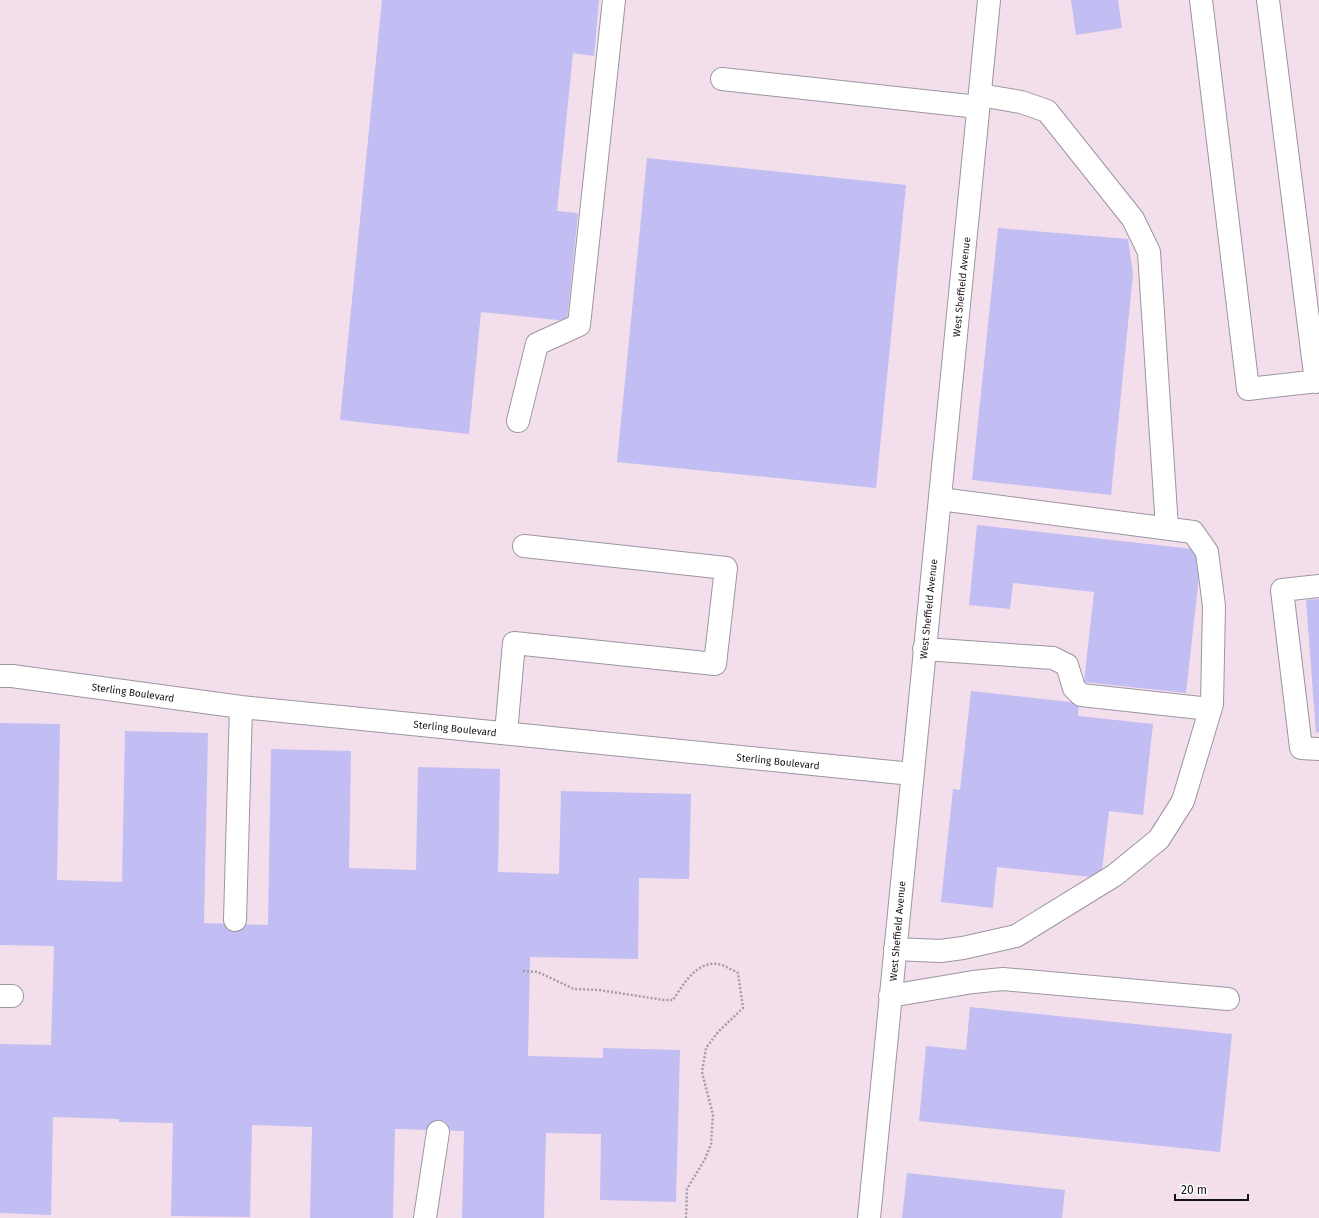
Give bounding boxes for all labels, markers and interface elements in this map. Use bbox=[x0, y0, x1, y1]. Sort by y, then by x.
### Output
street label: West Sheffield Avenue bbox=[951, 236, 973, 338]
street label: West Sheffield Avenue bbox=[918, 558, 940, 660]
street label: Sterling Boulevard bbox=[91, 681, 175, 705]
street label: Sterling Boulevard bbox=[413, 719, 497, 739]
street label: Sterling Boulevard bbox=[736, 752, 820, 772]
street label: West Sheffield Avenue bbox=[888, 880, 908, 982]
scale bar bbox=[1175, 1176, 1248, 1202]
text: 20 m bbox=[1181, 1183, 1207, 1197]

